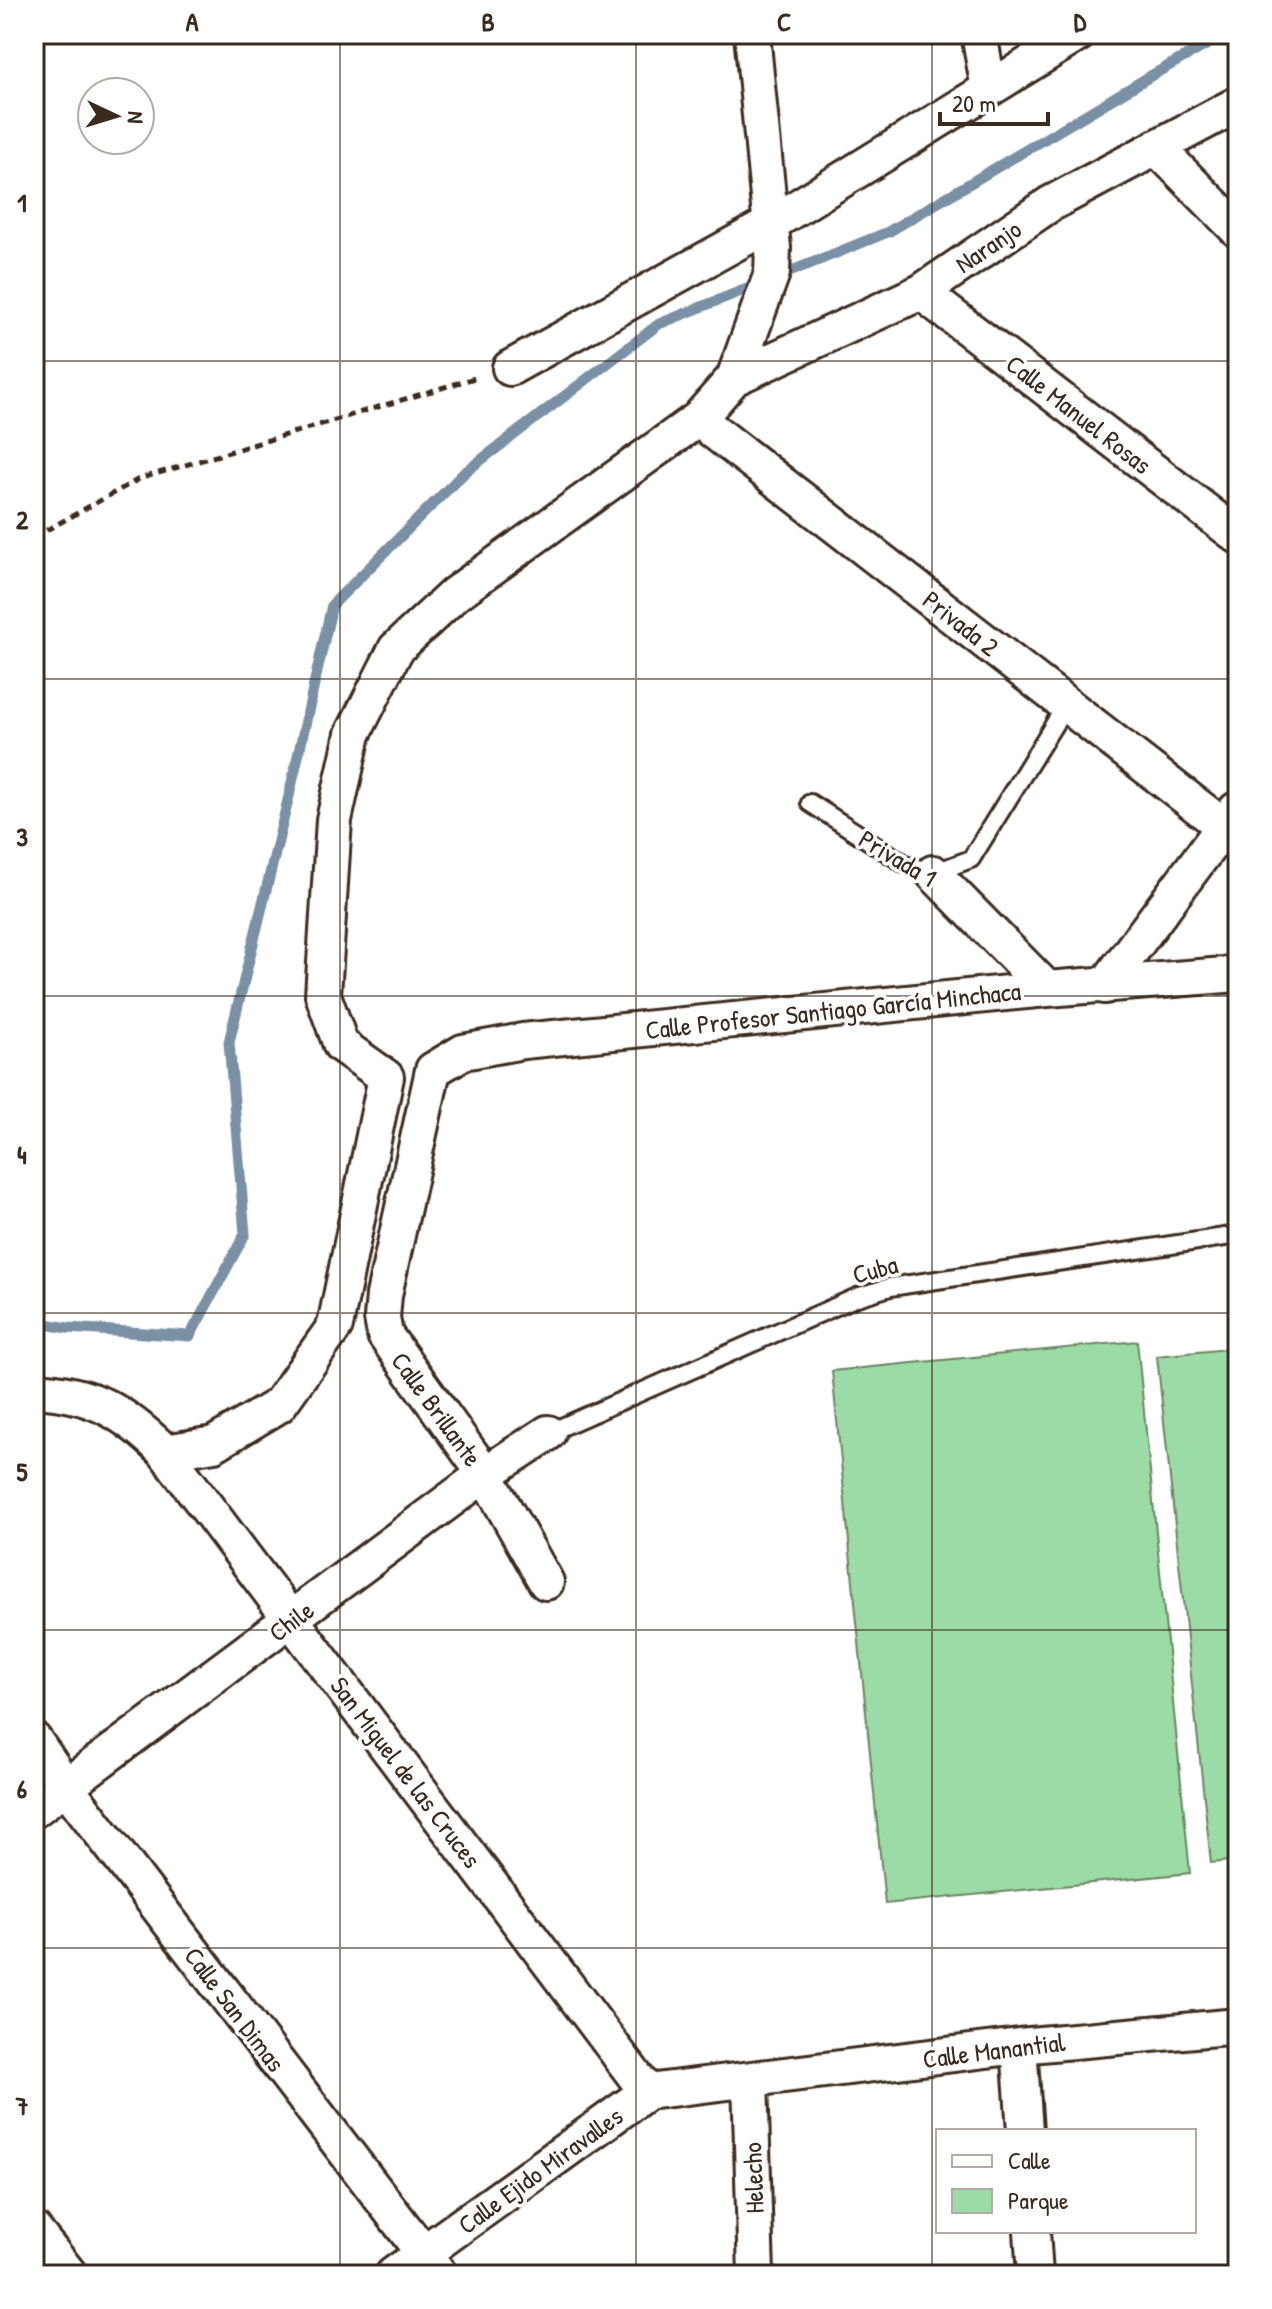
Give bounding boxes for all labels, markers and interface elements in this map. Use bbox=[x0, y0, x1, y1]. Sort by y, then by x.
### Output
text: A bbox=[186, 4, 199, 39]
text: B bbox=[481, 4, 495, 39]
text: C bbox=[777, 4, 791, 39]
text: D bbox=[1074, 4, 1087, 39]
north arrow bbox=[76, 76, 156, 156]
scale bar bbox=[940, 76, 1048, 126]
text: 20 m bbox=[952, 87, 996, 119]
text: N bbox=[121, 111, 151, 125]
text: 1 bbox=[17, 185, 27, 220]
street label: Naranjo bbox=[948, 211, 1028, 281]
street label: Calle Manuel Rosas bbox=[999, 346, 1159, 482]
text: 2 bbox=[16, 502, 29, 537]
street label: Privada 2 bbox=[916, 582, 1006, 664]
text: 3 bbox=[16, 819, 28, 854]
street label: Privada 1 bbox=[853, 821, 943, 895]
street label: Calle Profesor Santiago García Minchaca bbox=[644, 973, 1022, 1047]
text: 4 bbox=[17, 1137, 27, 1172]
street label: Cuba bbox=[848, 1246, 902, 1292]
street label: Calle Brillante bbox=[384, 1345, 490, 1473]
text: 5 bbox=[17, 1454, 28, 1489]
street label: Chile bbox=[261, 1593, 321, 1649]
street label: San Miguel de las Cruces bbox=[323, 1669, 489, 1875]
text: 6 bbox=[17, 1771, 28, 1806]
street label: Calle San Dimas bbox=[177, 1939, 293, 2079]
street label: Calle Manantial bbox=[921, 2024, 1067, 2076]
text: 7 bbox=[15, 2088, 29, 2123]
street label: Calle Ejido Miravalles bbox=[451, 2098, 629, 2242]
legend bbox=[936, 2129, 1196, 2233]
street label: Helecho bbox=[734, 2142, 772, 2214]
text: Calle bbox=[1008, 2144, 1051, 2176]
text: Parque bbox=[1008, 2184, 1069, 2216]

